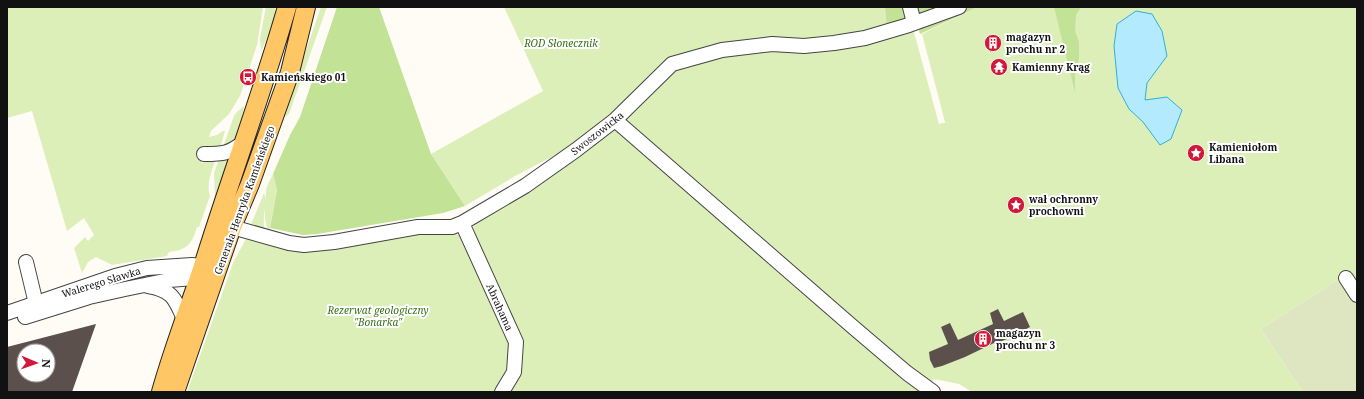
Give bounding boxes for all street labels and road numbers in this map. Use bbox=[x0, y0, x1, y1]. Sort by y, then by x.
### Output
street label: Swoszowicka bbox=[568, 108, 627, 158]
street label: Generała Henryka Kamieńskiego bbox=[211, 124, 278, 276]
street label: Walerego Sławka bbox=[60, 263, 143, 301]
street label: Abrahama bbox=[483, 281, 517, 333]

